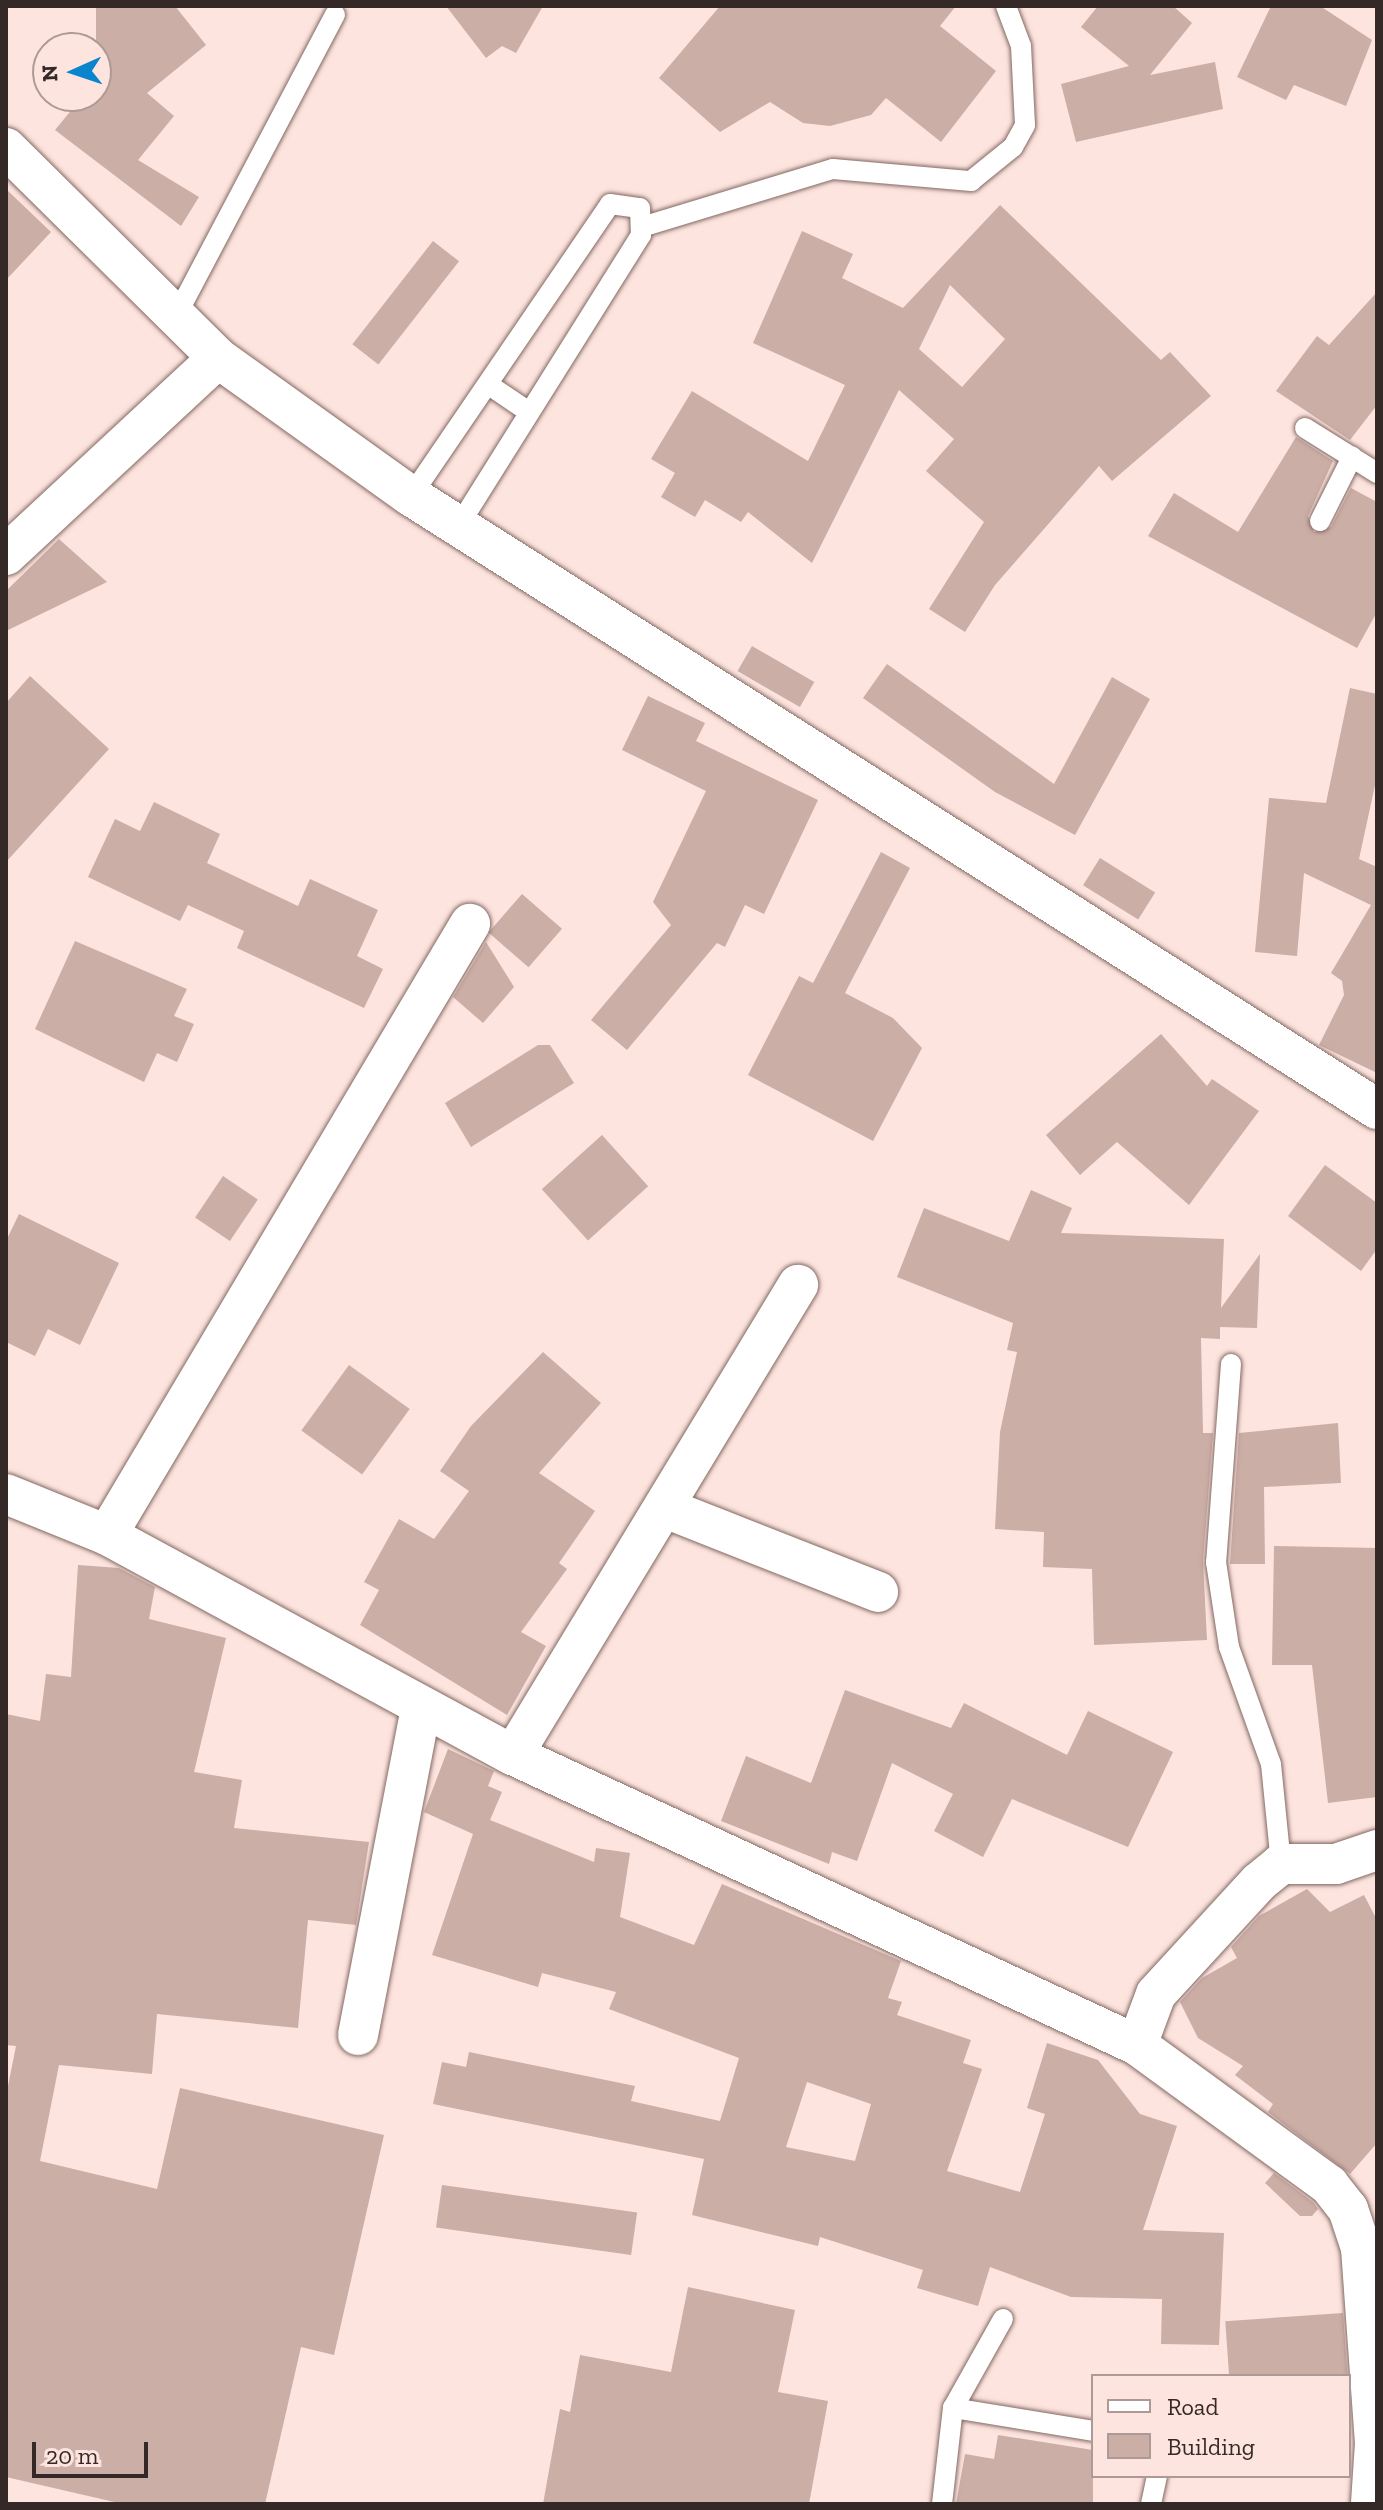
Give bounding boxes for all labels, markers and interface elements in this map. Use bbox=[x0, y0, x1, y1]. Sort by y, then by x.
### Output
north arrow bbox=[32, 32, 112, 112]
text: N bbox=[36, 64, 63, 82]
legend bbox=[1091, 2374, 1351, 2478]
text: Road bbox=[1167, 2392, 1219, 2421]
scale bar bbox=[36, 2426, 152, 2476]
text: Building bbox=[1167, 2432, 1255, 2461]
text: 20 m bbox=[46, 2441, 98, 2470]

